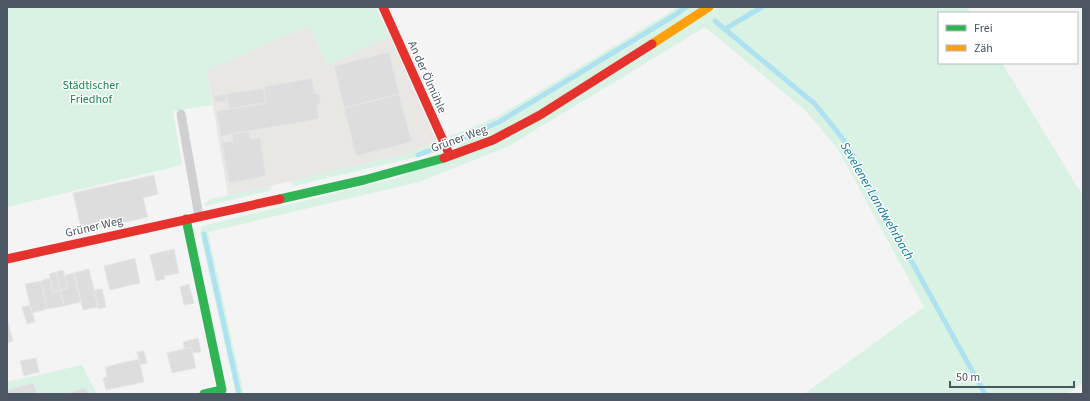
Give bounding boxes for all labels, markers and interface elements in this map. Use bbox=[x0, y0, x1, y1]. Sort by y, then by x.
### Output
legend bbox=[938, 12, 1078, 64]
text: Frei bbox=[974, 20, 993, 37]
street label: An der Ölmühle bbox=[403, 38, 451, 116]
text: Zäh bbox=[974, 40, 993, 57]
park label: Städtischer Friedhof bbox=[63, 77, 120, 108]
street label: Grüner Weg bbox=[429, 121, 489, 157]
water label: Sevelener Landwehrbach bbox=[836, 139, 918, 264]
street label: Grüner Weg bbox=[64, 212, 124, 242]
scale bar bbox=[950, 363, 1074, 389]
text: 50 m bbox=[956, 369, 980, 386]

